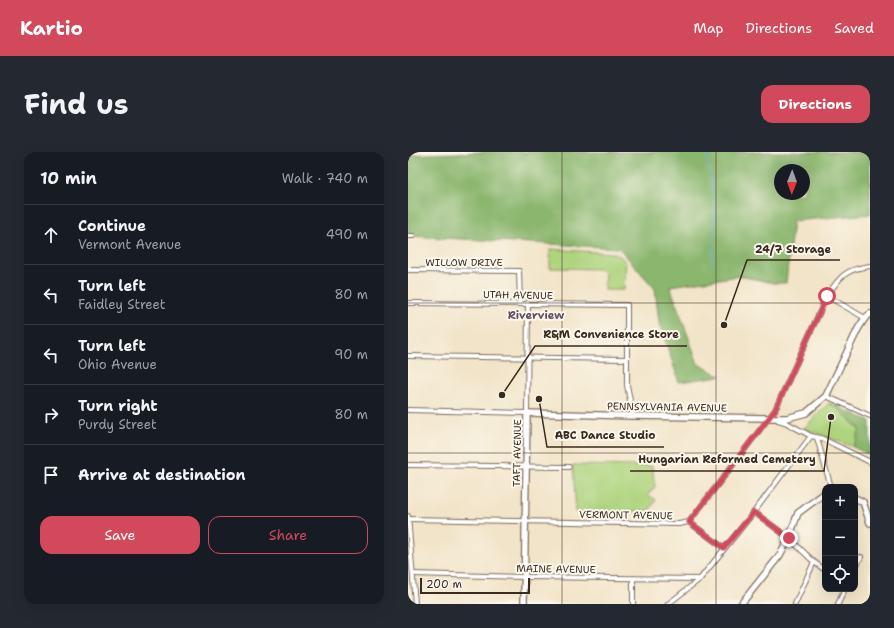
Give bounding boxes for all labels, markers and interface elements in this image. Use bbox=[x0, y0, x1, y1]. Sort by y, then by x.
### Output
text: Kartio bbox=[20, 16, 83, 41]
text: Map bbox=[694, 19, 724, 37]
text: Directions bbox=[746, 19, 812, 37]
text: Saved bbox=[834, 19, 874, 37]
text: Find us bbox=[24, 85, 129, 123]
button: Directions bbox=[761, 85, 870, 123]
north arrow bbox=[774, 164, 810, 200]
text: 10 min bbox=[40, 167, 97, 189]
text: Walk · 740 m bbox=[282, 170, 368, 187]
text: Continue bbox=[78, 216, 146, 236]
icon: ahead bbox=[40, 224, 62, 246]
text: 490 m bbox=[326, 226, 368, 243]
text: Vermont Avenue bbox=[78, 236, 181, 253]
callout: 24/7 Storage bbox=[747, 237, 840, 260]
text: 24/7 Storage bbox=[755, 242, 831, 257]
street label: WILLOW DRIVE bbox=[425, 256, 503, 269]
text: Turn left bbox=[78, 276, 146, 296]
icon: left bbox=[40, 284, 62, 306]
text: 80 m bbox=[334, 286, 368, 303]
route start bbox=[818, 287, 836, 305]
street label: UTAH AVENUE bbox=[483, 288, 553, 302]
text: Faidley Street bbox=[78, 296, 166, 313]
district label: Riverview bbox=[508, 308, 564, 323]
callout: R&M Convenience Store bbox=[535, 323, 687, 346]
text: R&M Convenience Store bbox=[543, 327, 679, 342]
text: Turn left bbox=[78, 336, 146, 356]
icon: left bbox=[40, 344, 62, 366]
text: 90 m bbox=[334, 346, 368, 363]
text: Ohio Avenue bbox=[78, 356, 157, 373]
text: Turn right bbox=[78, 396, 158, 416]
street label: PENNSYLVANIA AVENUE bbox=[607, 399, 727, 415]
icon: right bbox=[40, 404, 62, 426]
text: 80 m bbox=[334, 406, 368, 423]
text: Purdy Street bbox=[78, 416, 157, 433]
street label: TAFT AVENUE bbox=[510, 419, 524, 487]
callout: ABC Dance Studio bbox=[547, 424, 664, 447]
text: ABC Dance Studio bbox=[555, 428, 655, 443]
callout: Hungarian Reformed Cemetery bbox=[630, 448, 824, 471]
text: Hungarian Reformed Cemetery bbox=[638, 452, 816, 467]
icon: arrive bbox=[40, 464, 62, 486]
text: Arrive at destination bbox=[78, 465, 246, 485]
map controls bbox=[822, 484, 858, 592]
button: + bbox=[822, 484, 858, 520]
street label: VERMONT AVENUE bbox=[579, 508, 673, 522]
button: Save bbox=[40, 516, 200, 554]
button: Share bbox=[208, 516, 368, 554]
button: − bbox=[822, 520, 858, 556]
route end bbox=[780, 529, 798, 547]
button: locate bbox=[822, 556, 858, 592]
street label: MAINE AVENUE bbox=[516, 562, 596, 576]
scale bar bbox=[420, 576, 530, 595]
text: 200 m bbox=[426, 577, 462, 592]

